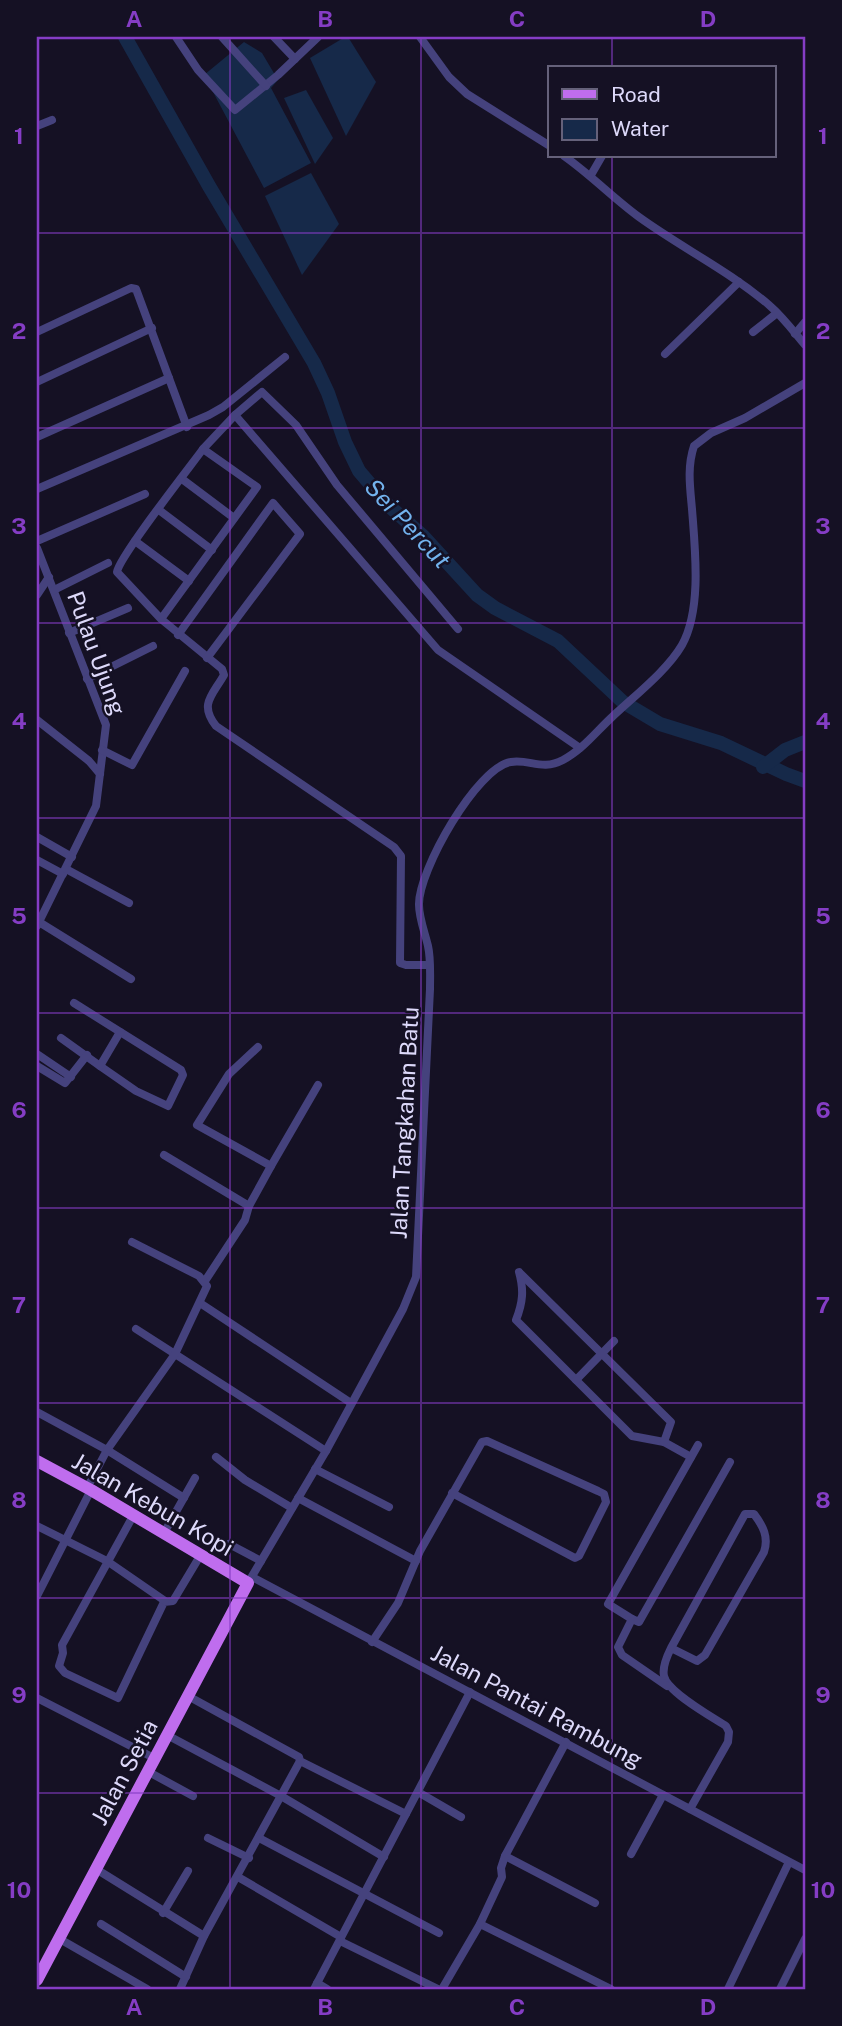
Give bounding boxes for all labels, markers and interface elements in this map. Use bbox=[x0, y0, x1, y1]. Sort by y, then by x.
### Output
text: A bbox=[126, 5, 143, 32]
text: B bbox=[317, 5, 333, 32]
text: C bbox=[509, 5, 525, 32]
text: D bbox=[700, 5, 716, 32]
legend bbox=[548, 66, 776, 158]
text: Road bbox=[611, 82, 661, 107]
text: Water bbox=[611, 116, 669, 141]
text: 1 bbox=[14, 122, 24, 149]
text: 1 bbox=[818, 122, 828, 149]
text: 2 bbox=[12, 317, 26, 344]
text: 2 bbox=[816, 317, 830, 344]
water label: Sei Percut bbox=[360, 472, 456, 574]
text: 3 bbox=[11, 512, 27, 539]
text: 3 bbox=[815, 512, 831, 539]
street label: Pulau Ujung bbox=[62, 587, 132, 719]
text: 4 bbox=[11, 707, 27, 734]
text: 4 bbox=[815, 707, 831, 734]
text: 5 bbox=[11, 902, 27, 929]
text: 5 bbox=[815, 902, 831, 929]
street label: Jalan Tangkahan Batu bbox=[384, 1006, 424, 1240]
text: 6 bbox=[11, 1096, 27, 1123]
text: 6 bbox=[815, 1096, 831, 1123]
text: 7 bbox=[12, 1291, 26, 1318]
text: 7 bbox=[816, 1291, 830, 1318]
street label: Jalan Kebun Kopi bbox=[68, 1447, 238, 1561]
text: 8 bbox=[11, 1486, 27, 1513]
text: 8 bbox=[815, 1486, 831, 1513]
street label: Jalan Pantai Rambung bbox=[427, 1639, 647, 1773]
text: 9 bbox=[11, 1681, 27, 1708]
text: 9 bbox=[815, 1681, 831, 1708]
street label: Jalan Setia bbox=[85, 1715, 163, 1829]
text: 10 bbox=[7, 1876, 31, 1903]
text: 10 bbox=[811, 1876, 835, 1903]
text: A bbox=[126, 1993, 143, 2020]
text: B bbox=[317, 1993, 333, 2020]
text: C bbox=[509, 1993, 525, 2020]
text: D bbox=[700, 1993, 716, 2020]

